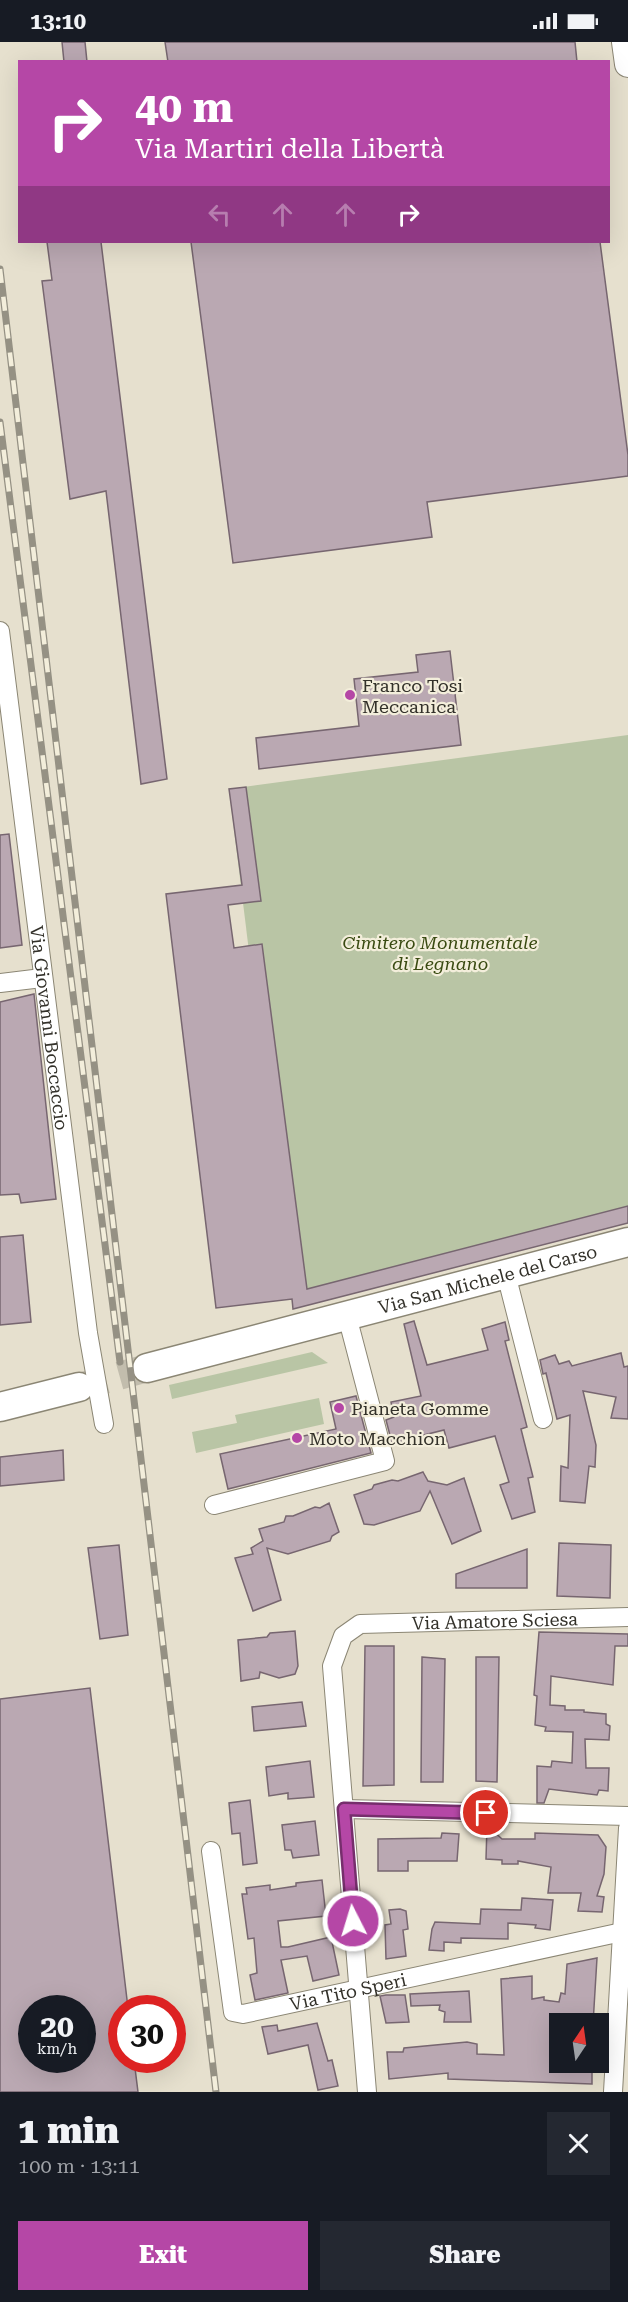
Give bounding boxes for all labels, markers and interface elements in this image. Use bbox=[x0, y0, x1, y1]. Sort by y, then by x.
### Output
text: 13:10 bbox=[30, 9, 86, 34]
text: 40 m bbox=[135, 83, 233, 132]
icon: right bbox=[36, 84, 114, 162]
text: Via Martiri della Libertà bbox=[135, 133, 444, 165]
icon: left bbox=[203, 198, 236, 231]
icon: ahead bbox=[266, 198, 299, 231]
icon: ahead bbox=[329, 198, 362, 231]
icon: right bbox=[392, 198, 425, 231]
place label: Franco Tosi Meccanica bbox=[362, 675, 463, 717]
marker: Franco Tosi Meccanica bbox=[343, 688, 357, 702]
street label: Via Giovanni Boccaccio bbox=[27, 924, 73, 1132]
park label: Cimitero Monumentale di Legnano bbox=[342, 932, 538, 974]
street label: Via San Michele del Carso bbox=[376, 1240, 599, 1317]
place label: Pianeta Gomme bbox=[351, 1398, 489, 1419]
marker: Pianeta Gomme bbox=[332, 1401, 346, 1415]
place label: Moto Macchion bbox=[309, 1428, 446, 1449]
marker: Moto Macchion bbox=[290, 1431, 304, 1445]
street label: Via Amatore Sciesa bbox=[412, 1608, 578, 1633]
pin bbox=[460, 1787, 511, 1838]
icon: arrive bbox=[469, 1796, 502, 1829]
position arrow bbox=[321, 1889, 385, 1953]
street label: Via Tito Speri bbox=[288, 1968, 408, 2014]
speed limit sign: 30 bbox=[108, 1995, 186, 2073]
text: 20 bbox=[40, 2009, 74, 2044]
north arrow bbox=[549, 2013, 609, 2073]
map controls bbox=[549, 2013, 609, 2073]
text: km/h bbox=[37, 2040, 77, 2058]
text: 1 min bbox=[18, 2110, 119, 2152]
button: close bbox=[547, 2112, 610, 2175]
text: 100 m · 13:11 bbox=[18, 2154, 140, 2178]
button: Exit bbox=[18, 2221, 308, 2290]
button: Share bbox=[320, 2221, 610, 2290]

